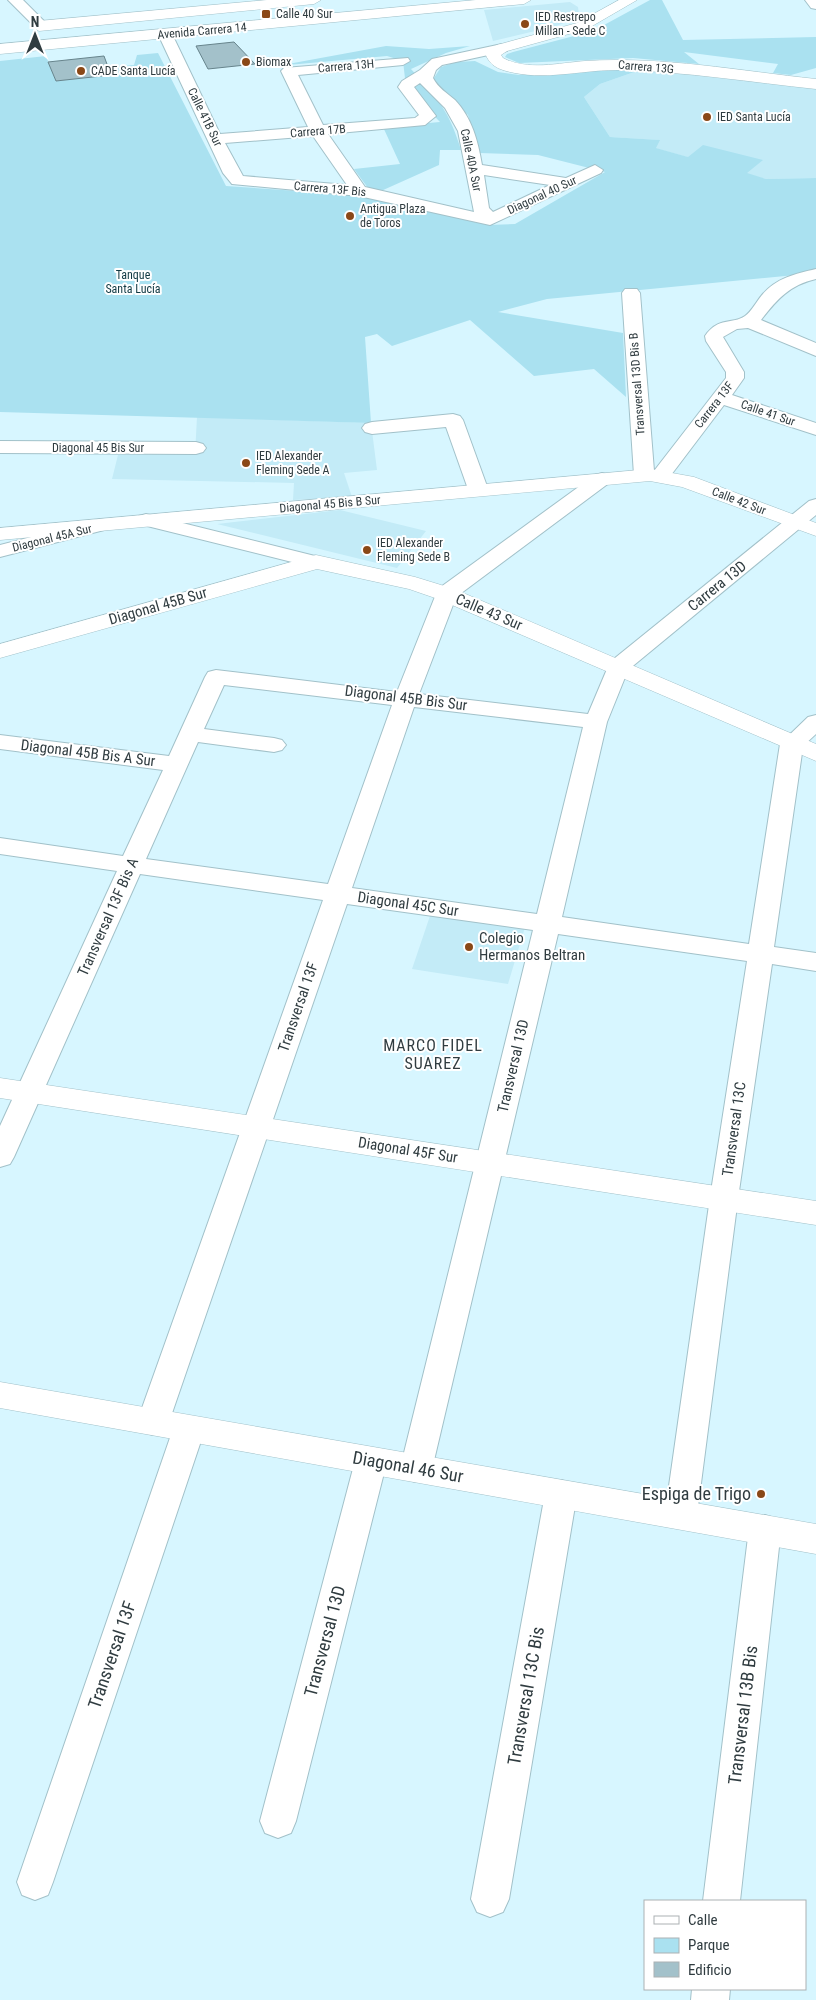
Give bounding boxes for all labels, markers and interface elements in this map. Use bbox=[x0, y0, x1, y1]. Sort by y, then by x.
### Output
place label: Calle 40 Sur bbox=[276, 7, 333, 21]
marker: Calle 40 Sur bbox=[260, 8, 272, 20]
north arrow bbox=[10, 10, 60, 60]
place label: IED Restrepo Millan - Sede C bbox=[535, 10, 606, 38]
text: N bbox=[31, 14, 39, 30]
marker: IED Restrepo Millan - Sede C bbox=[519, 18, 531, 30]
street label: Avenida Carrera 14 bbox=[157, 20, 247, 42]
place label: Biomax bbox=[256, 55, 291, 69]
marker: Biomax bbox=[240, 56, 252, 68]
street label: Carrera 13H bbox=[317, 57, 375, 75]
street label: Carrera 13G bbox=[617, 58, 675, 76]
place label: CADE Santa Lucía bbox=[91, 64, 176, 78]
marker: CADE Santa Lucía bbox=[75, 65, 87, 77]
street label: Calle 41B Sur bbox=[185, 85, 225, 149]
place label: IED Santa Lucía bbox=[717, 110, 791, 124]
marker: IED Santa Lucía bbox=[701, 111, 713, 123]
street label: Carrera 17B bbox=[290, 122, 346, 140]
street label: Calle 40A Sur bbox=[458, 127, 485, 193]
street label: Diagonal 40 Sur bbox=[505, 173, 579, 217]
street label: Carrera 13F Bis bbox=[293, 179, 367, 199]
place label: Antigua Plaza de Toros bbox=[360, 202, 426, 230]
marker: Antigua Plaza de Toros bbox=[344, 210, 356, 222]
park label: Tanque Santa Lucía bbox=[105, 268, 161, 296]
street label: Transversal 13D Bis B bbox=[626, 332, 648, 436]
street label: Carrera 13F bbox=[692, 379, 737, 431]
street label: Calle 41 Sur bbox=[739, 397, 797, 429]
street label: Diagonal 45 Bis Sur bbox=[52, 441, 144, 455]
place label: IED Alexander Fleming Sede A bbox=[256, 449, 330, 477]
marker: IED Alexander Fleming Sede A bbox=[240, 457, 252, 469]
street label: Calle 42 Sur bbox=[710, 484, 768, 518]
street label: Diagonal 45 Bis B Sur bbox=[279, 493, 381, 515]
street label: Diagonal 45A Sur bbox=[11, 521, 94, 555]
place label: IED Alexander Fleming Sede B bbox=[377, 536, 450, 564]
marker: IED Alexander Fleming Sede B bbox=[361, 544, 373, 556]
street label: Carrera 13D bbox=[684, 557, 750, 615]
street label: Diagonal 45B Sur bbox=[107, 583, 210, 629]
street label: Calle 43 Sur bbox=[453, 590, 526, 634]
street label: Diagonal 45B Bis Sur bbox=[344, 682, 469, 715]
street label: Diagonal 45B Bis A Sur bbox=[20, 736, 157, 770]
street label: Transversal 13F Bis A bbox=[74, 855, 142, 979]
street label: Diagonal 45C Sur bbox=[356, 888, 460, 920]
place label: Colegio Hermanos Beltran bbox=[479, 929, 585, 964]
marker: Colegio Hermanos Beltran bbox=[463, 941, 475, 953]
street label: Transversal 13F bbox=[274, 960, 322, 1054]
street label: Transversal 13D bbox=[494, 1018, 532, 1114]
district label: MARCO FIDEL SUAREZ bbox=[383, 1036, 483, 1073]
street label: Transversal 13C bbox=[718, 1081, 750, 1177]
street label: Diagonal 45F Sur bbox=[357, 1133, 459, 1167]
street label: Diagonal 46 Sur bbox=[351, 1446, 466, 1487]
place label: Espiga de Trigo bbox=[642, 1483, 751, 1504]
marker: Espiga de Trigo bbox=[755, 1488, 767, 1500]
street label: Transversal 13D bbox=[300, 1583, 349, 1699]
street label: Transversal 13F bbox=[83, 1598, 140, 1711]
street label: Transversal 13C Bis bbox=[503, 1625, 548, 1767]
street label: Transversal 13B Bis bbox=[724, 1644, 761, 1786]
legend bbox=[644, 1900, 806, 1990]
text: Calle bbox=[688, 1911, 718, 1929]
text: Parque bbox=[688, 1936, 730, 1954]
text: Edificio bbox=[688, 1961, 731, 1979]

